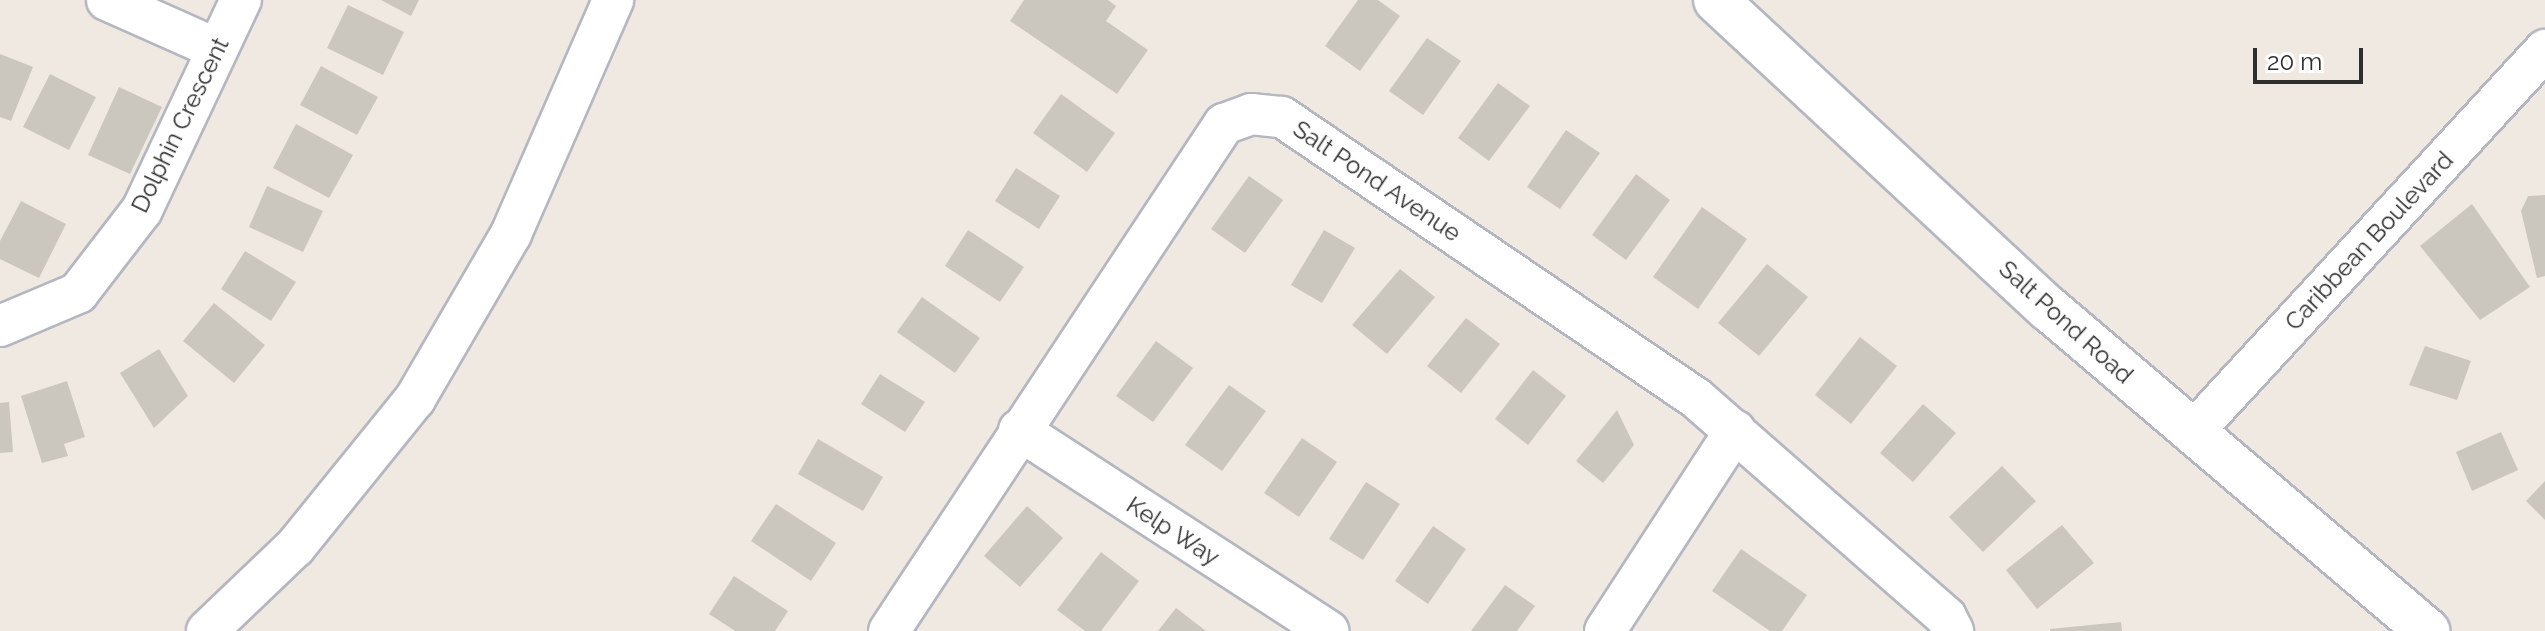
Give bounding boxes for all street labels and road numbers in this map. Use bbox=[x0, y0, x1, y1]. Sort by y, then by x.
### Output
street label: Dolphin Crescent bbox=[125, 33, 235, 217]
street label: Salt Pond Avenue bbox=[1287, 114, 1467, 248]
street label: Caribbean Boulevard bbox=[2279, 146, 2459, 336]
street label: Salt Pond Road bbox=[1993, 254, 2139, 390]
street label: Kelp Way bbox=[1121, 490, 1225, 572]

